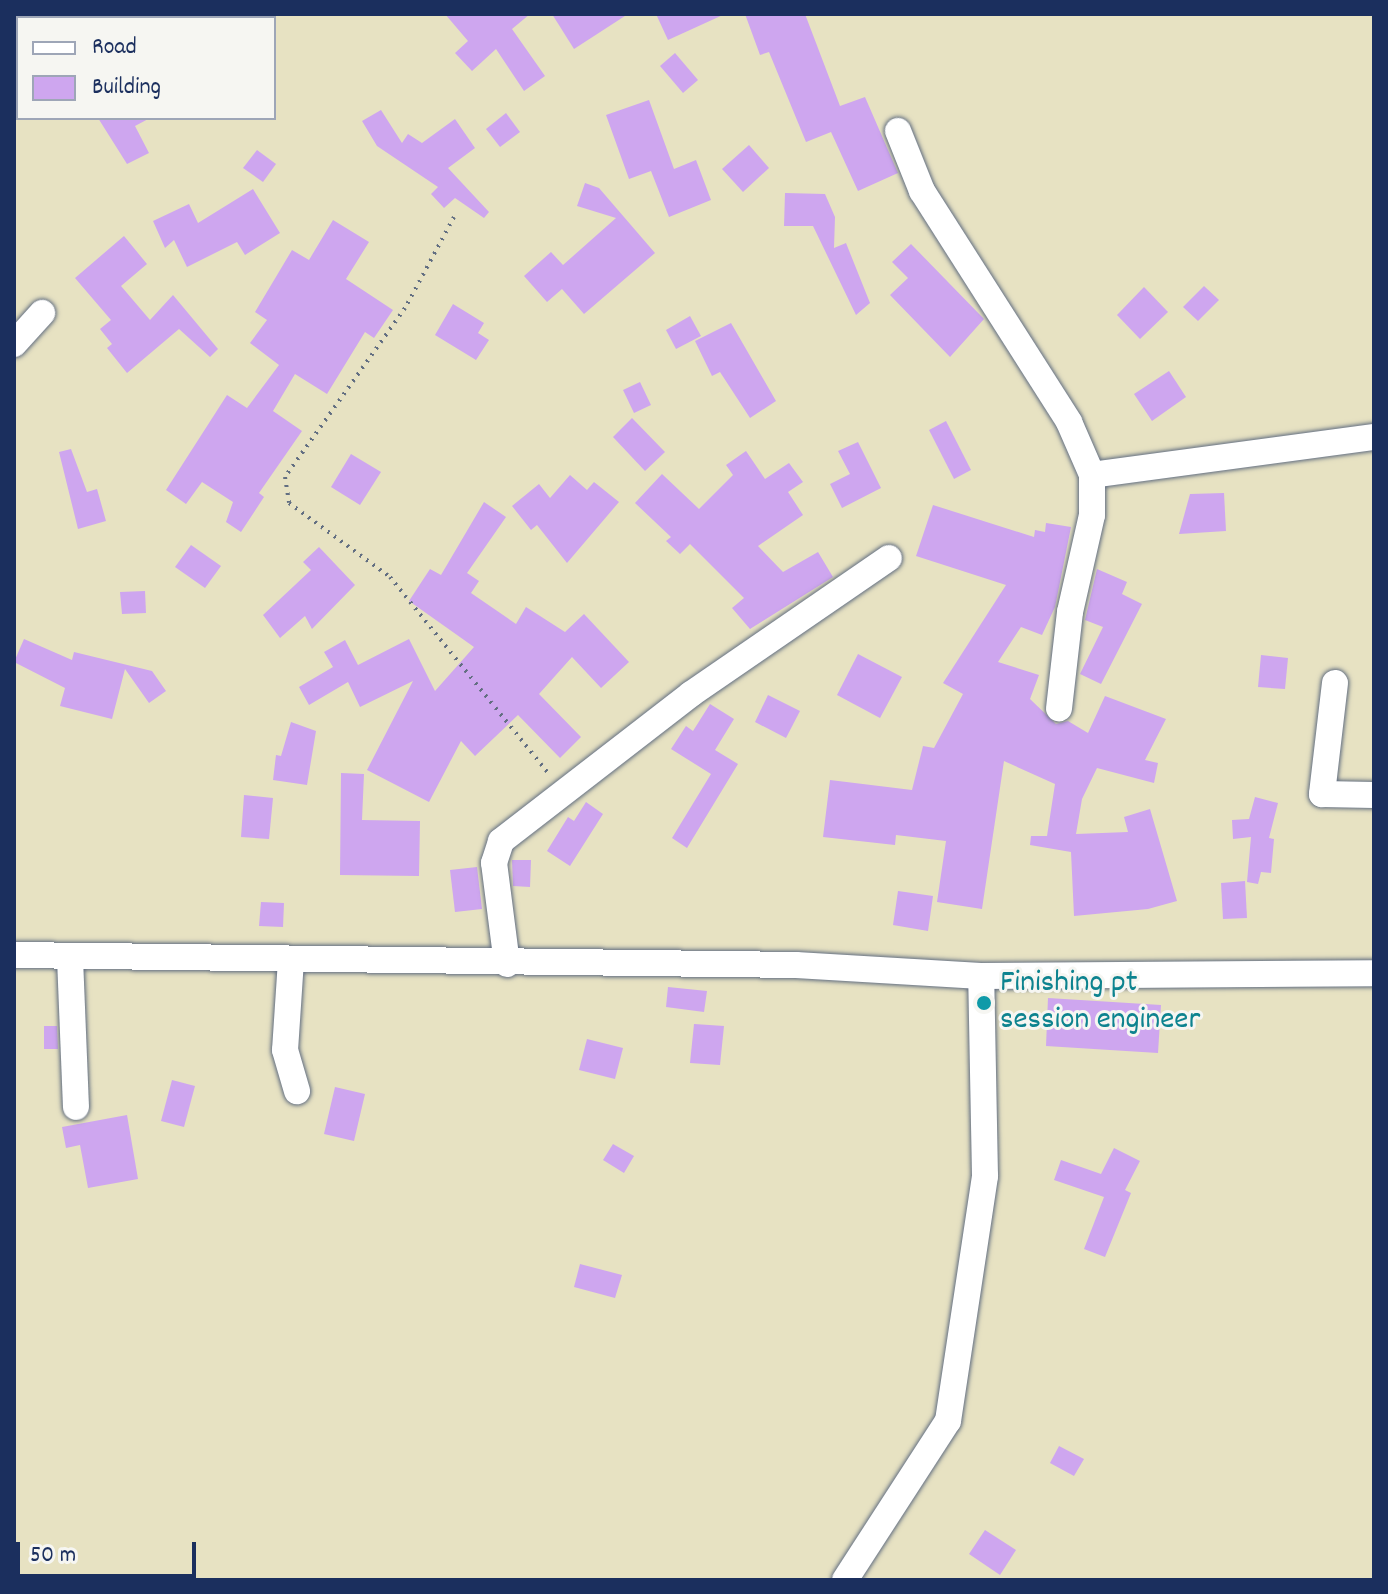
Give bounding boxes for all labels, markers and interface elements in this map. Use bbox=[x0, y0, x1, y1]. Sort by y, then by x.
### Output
legend bbox=[16, 16, 276, 120]
text: Road bbox=[92, 31, 137, 65]
text: Building bbox=[92, 71, 161, 105]
place label: Finishing pt session engineer bbox=[1000, 966, 1200, 1041]
marker: Finishing pt session engineer bbox=[975, 994, 993, 1012]
scale bar bbox=[20, 1526, 200, 1576]
text: 50 m bbox=[30, 1539, 76, 1573]

